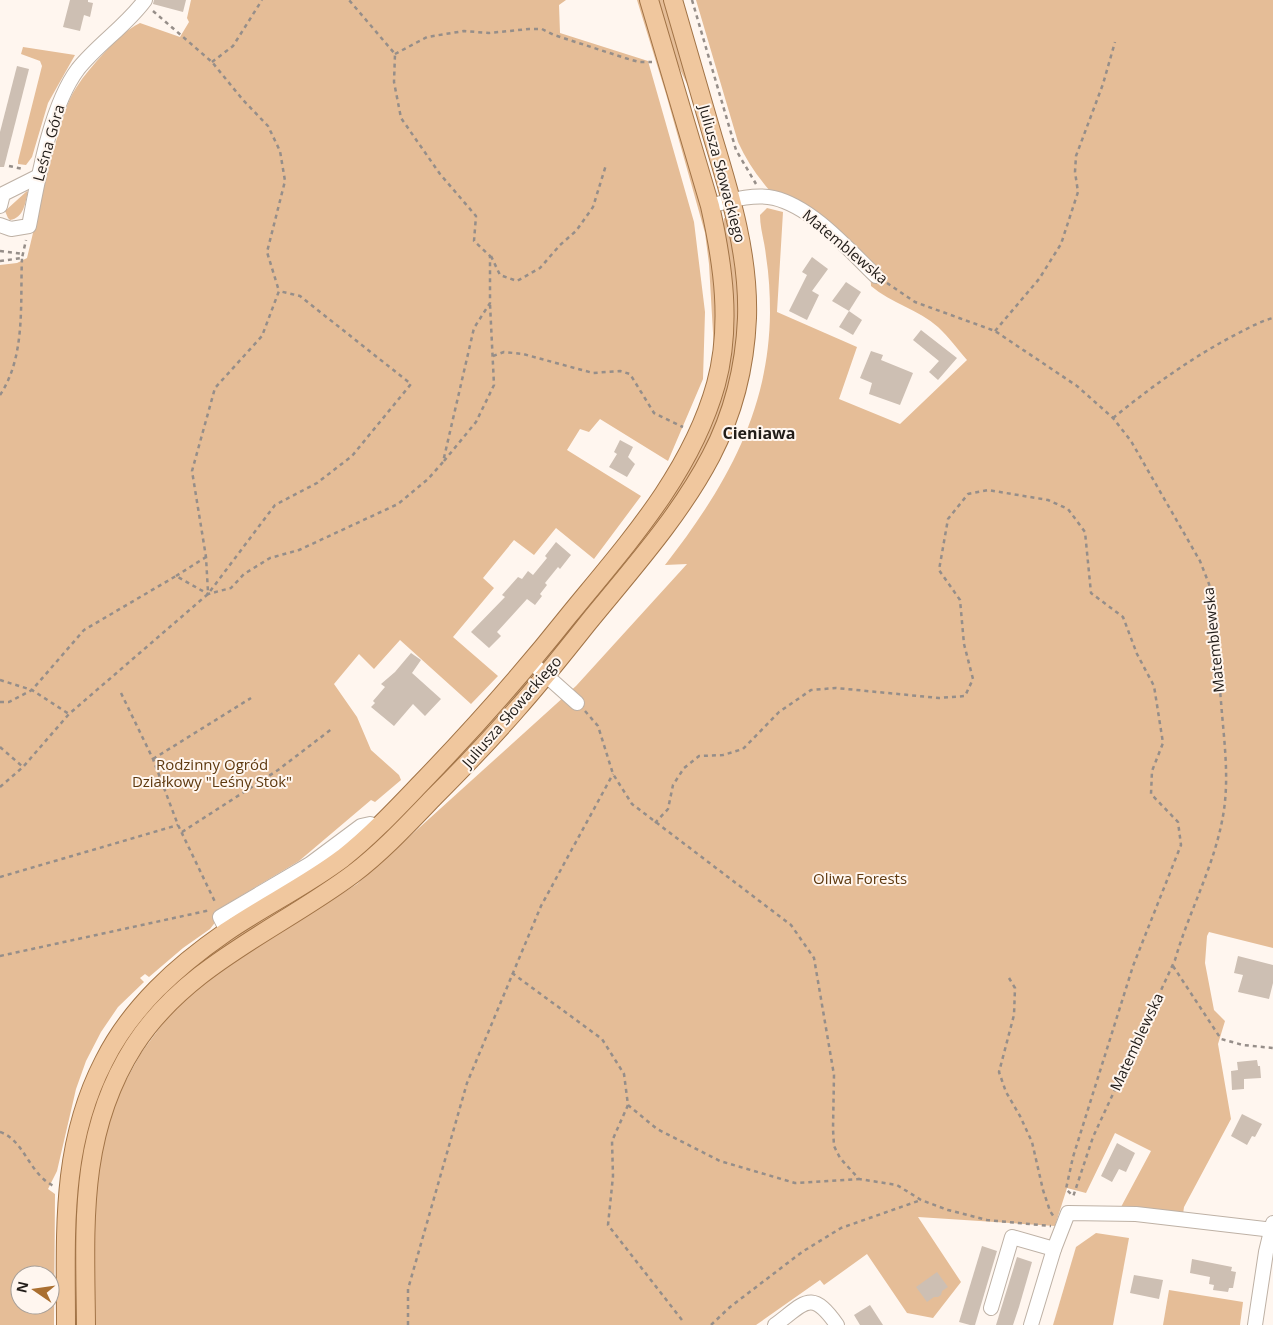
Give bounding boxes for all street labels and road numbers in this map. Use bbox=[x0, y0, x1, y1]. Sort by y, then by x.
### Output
street label: Juliusza Słowackiego bbox=[694, 101, 751, 245]
street label: Leśna Góra bbox=[28, 102, 69, 184]
street label: Matemblewska bbox=[799, 205, 893, 288]
street label: Matemblewska bbox=[1198, 586, 1228, 694]
street label: Juliusza Słowackiego bbox=[456, 651, 565, 773]
street label: Matemblewska bbox=[1105, 989, 1168, 1094]

